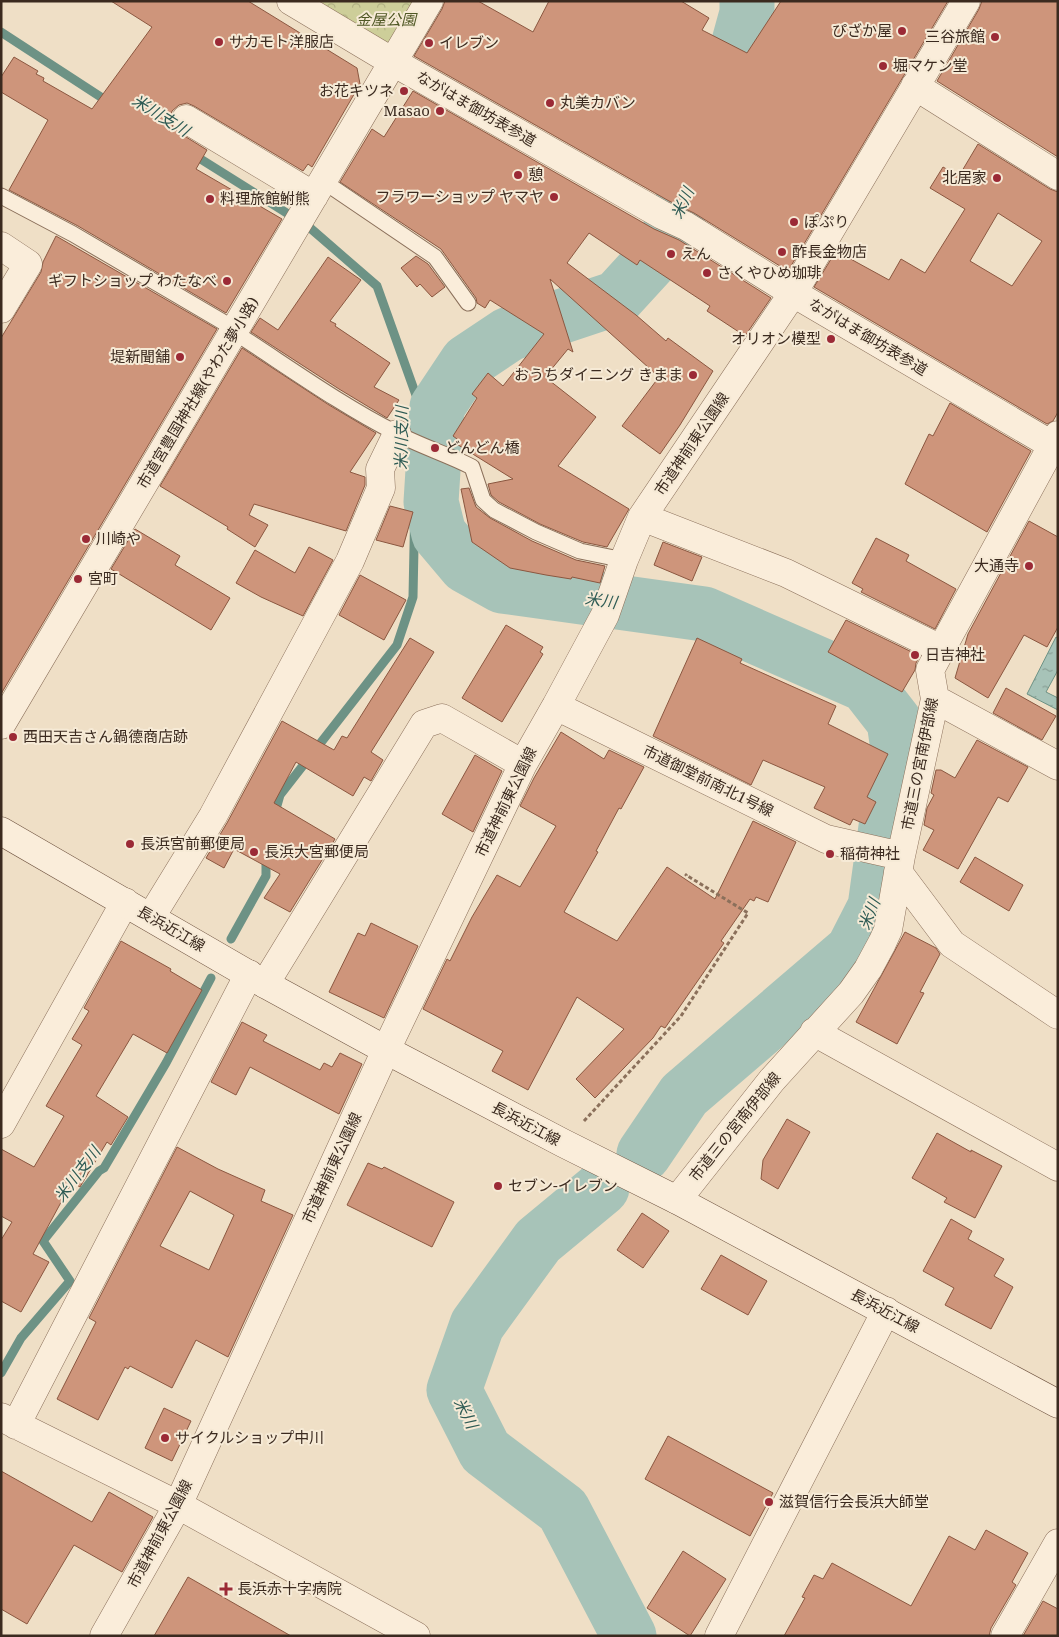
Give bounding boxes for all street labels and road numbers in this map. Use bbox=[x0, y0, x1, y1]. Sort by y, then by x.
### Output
street label: ながはま御坊表参道 bbox=[413, 66, 540, 151]
street label: 市道宮豊国神社線(やわた夢小路) bbox=[132, 293, 262, 492]
street label: ながはま御坊表参道 bbox=[805, 293, 932, 379]
street label: 市道神前東公園線 bbox=[649, 388, 733, 499]
street label: 市道三の宮南伊部線 bbox=[896, 696, 942, 832]
street label: 市道御堂前南北1号線 bbox=[640, 740, 777, 821]
street label: 市道神前東公園線 bbox=[470, 743, 540, 860]
street label: 長浜近江線 bbox=[134, 901, 209, 956]
street label: 市道三の宮南伊部線 bbox=[684, 1068, 784, 1185]
street label: 長浜近江線 bbox=[489, 1097, 564, 1150]
street label: 市道神前東公園線 bbox=[297, 1109, 366, 1226]
street label: 長浜近江線 bbox=[848, 1284, 923, 1337]
street label: 市道神前東公園線 bbox=[122, 1476, 196, 1591]

